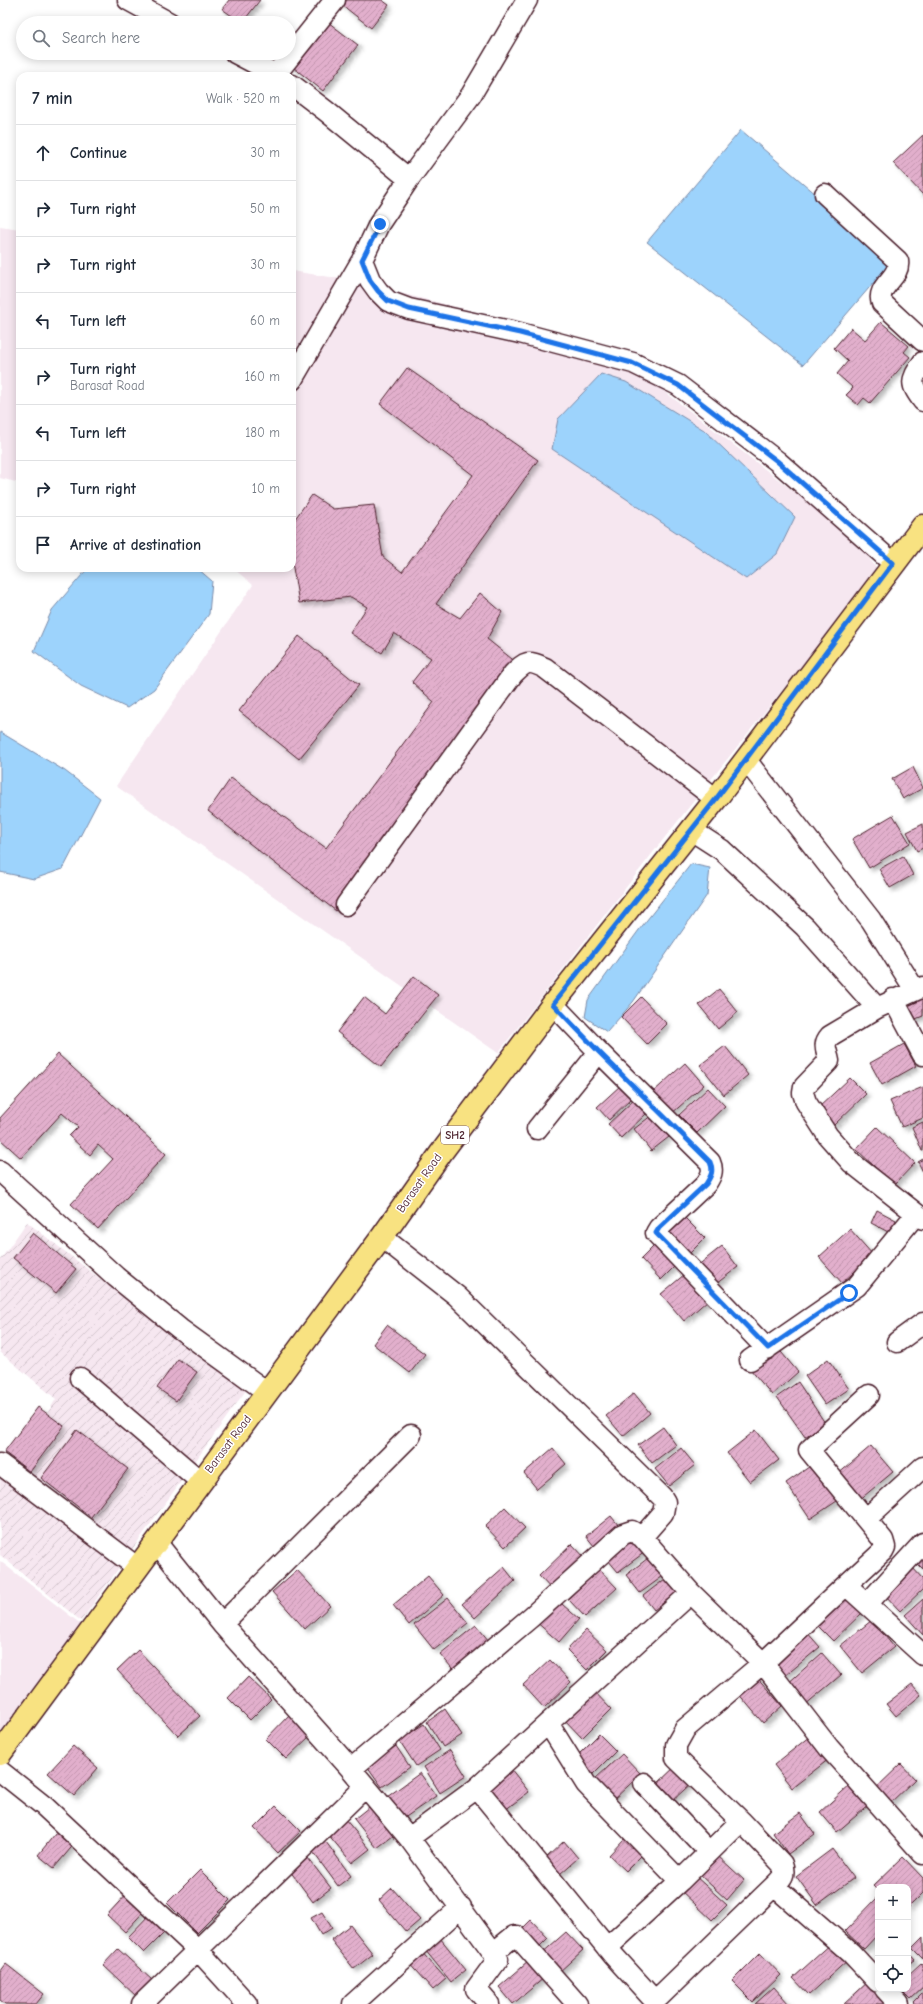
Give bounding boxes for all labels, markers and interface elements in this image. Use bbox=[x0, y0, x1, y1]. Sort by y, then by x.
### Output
search box bbox=[16, 16, 296, 60]
icon: search bbox=[30, 27, 52, 49]
text: Search here bbox=[62, 29, 140, 47]
text: 7 min bbox=[32, 89, 73, 108]
text: Walk · 520 m bbox=[206, 91, 280, 106]
icon: ahead bbox=[32, 142, 54, 164]
text: Continue bbox=[70, 144, 127, 162]
text: 30 m bbox=[250, 145, 280, 160]
icon: right bbox=[32, 198, 54, 220]
text: Turn right bbox=[70, 200, 136, 218]
text: 50 m bbox=[250, 201, 280, 216]
route end bbox=[371, 215, 389, 233]
icon: right bbox=[32, 254, 54, 276]
text: Turn right bbox=[70, 256, 136, 274]
text: 30 m bbox=[250, 257, 280, 272]
icon: left bbox=[32, 310, 54, 332]
text: Turn left bbox=[70, 312, 126, 330]
text: 60 m bbox=[250, 313, 280, 328]
text: Turn right bbox=[70, 360, 136, 378]
icon: right bbox=[32, 366, 54, 388]
text: 160 m bbox=[245, 369, 280, 384]
text: Barasat Road bbox=[70, 378, 145, 393]
icon: left bbox=[32, 422, 54, 444]
text: Turn left bbox=[70, 424, 126, 442]
text: 180 m bbox=[245, 425, 280, 440]
icon: right bbox=[32, 478, 54, 500]
text: Turn right bbox=[70, 480, 136, 498]
text: 10 m bbox=[252, 481, 280, 496]
icon: arrive bbox=[32, 534, 54, 556]
text: Arrive at destination bbox=[70, 536, 201, 554]
road number: SH2 bbox=[441, 1126, 469, 1144]
street label: Barasat Road bbox=[394, 1151, 444, 1215]
route start bbox=[840, 1284, 858, 1302]
street label: Barasat Road bbox=[202, 1412, 254, 1476]
map controls bbox=[875, 1884, 911, 1992]
button: + bbox=[875, 1884, 911, 1920]
button: − bbox=[875, 1920, 911, 1956]
button: locate bbox=[875, 1956, 911, 1992]

